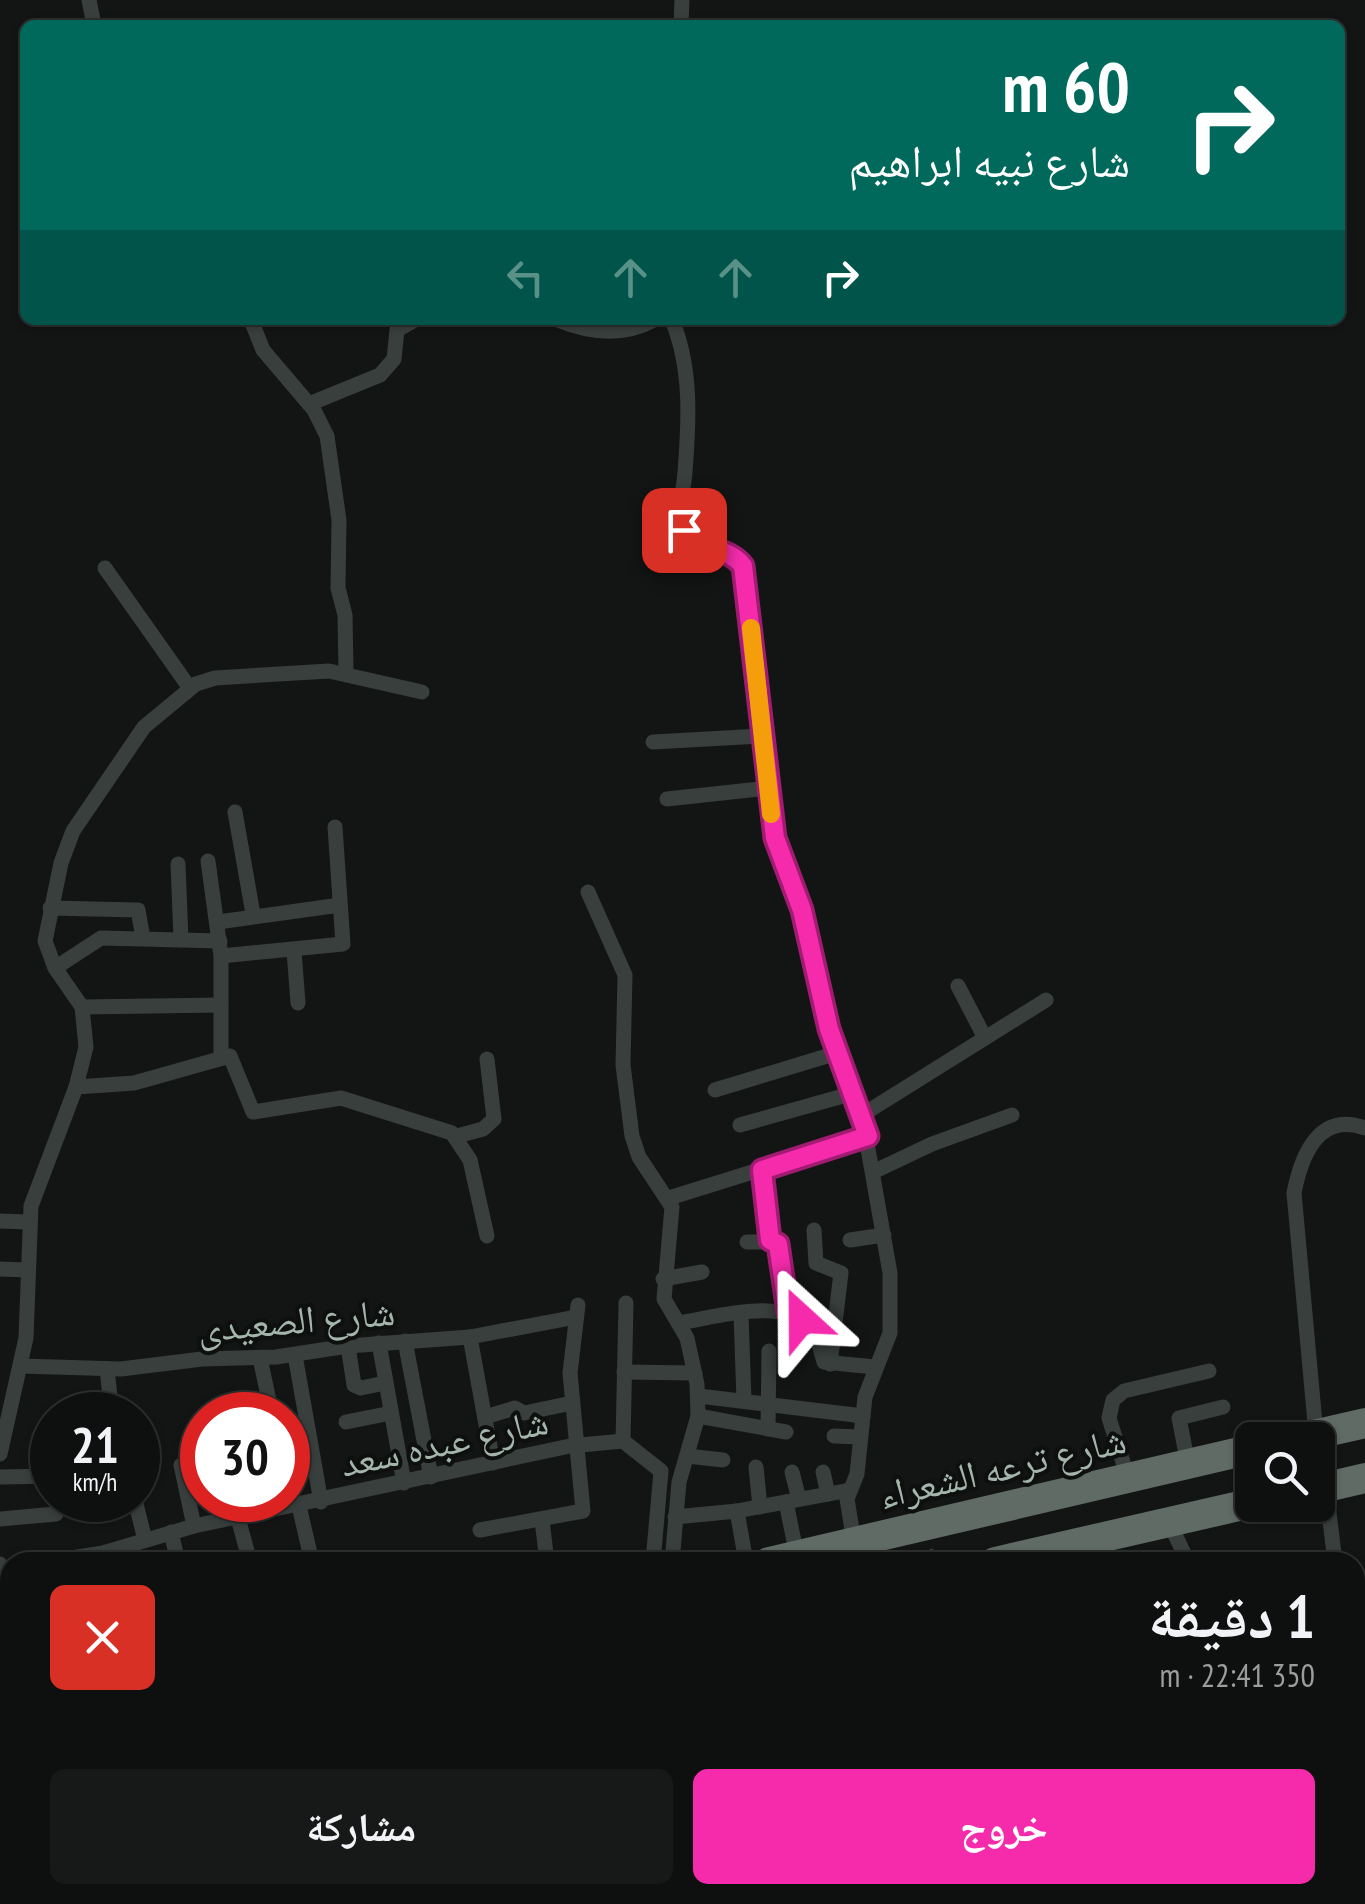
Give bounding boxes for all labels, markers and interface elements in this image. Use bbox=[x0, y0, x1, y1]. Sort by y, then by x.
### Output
text: 60 m bbox=[1002, 41, 1130, 131]
icon: right bbox=[1165, 60, 1295, 190]
text: شارع نبيه ابراهيم bbox=[849, 131, 1130, 189]
icon: left bbox=[498, 250, 553, 305]
icon: ahead bbox=[603, 250, 658, 305]
icon: ahead bbox=[708, 250, 763, 305]
icon: right bbox=[813, 250, 868, 305]
pin bbox=[642, 488, 727, 573]
icon: arrive bbox=[657, 503, 712, 558]
position arrow bbox=[750, 1267, 854, 1371]
street label: شارع الصعيدى bbox=[195, 1286, 397, 1353]
speed limit sign: 30 bbox=[180, 1392, 310, 1522]
street label: شارع عبده سعد bbox=[336, 1395, 552, 1488]
text: 21 bbox=[71, 1412, 119, 1477]
street label: شارع ترعه الشعراء bbox=[874, 1414, 1131, 1519]
map controls bbox=[1235, 1422, 1335, 1522]
button: search bbox=[1235, 1422, 1335, 1522]
text: km/h bbox=[73, 1466, 117, 1498]
text: 1 دقيقة bbox=[1148, 1577, 1315, 1655]
button: close bbox=[50, 1585, 155, 1690]
text: 350 m · 22:41 bbox=[1160, 1654, 1315, 1696]
button: مشاركة bbox=[50, 1769, 673, 1884]
button: خروج bbox=[693, 1769, 1315, 1884]

